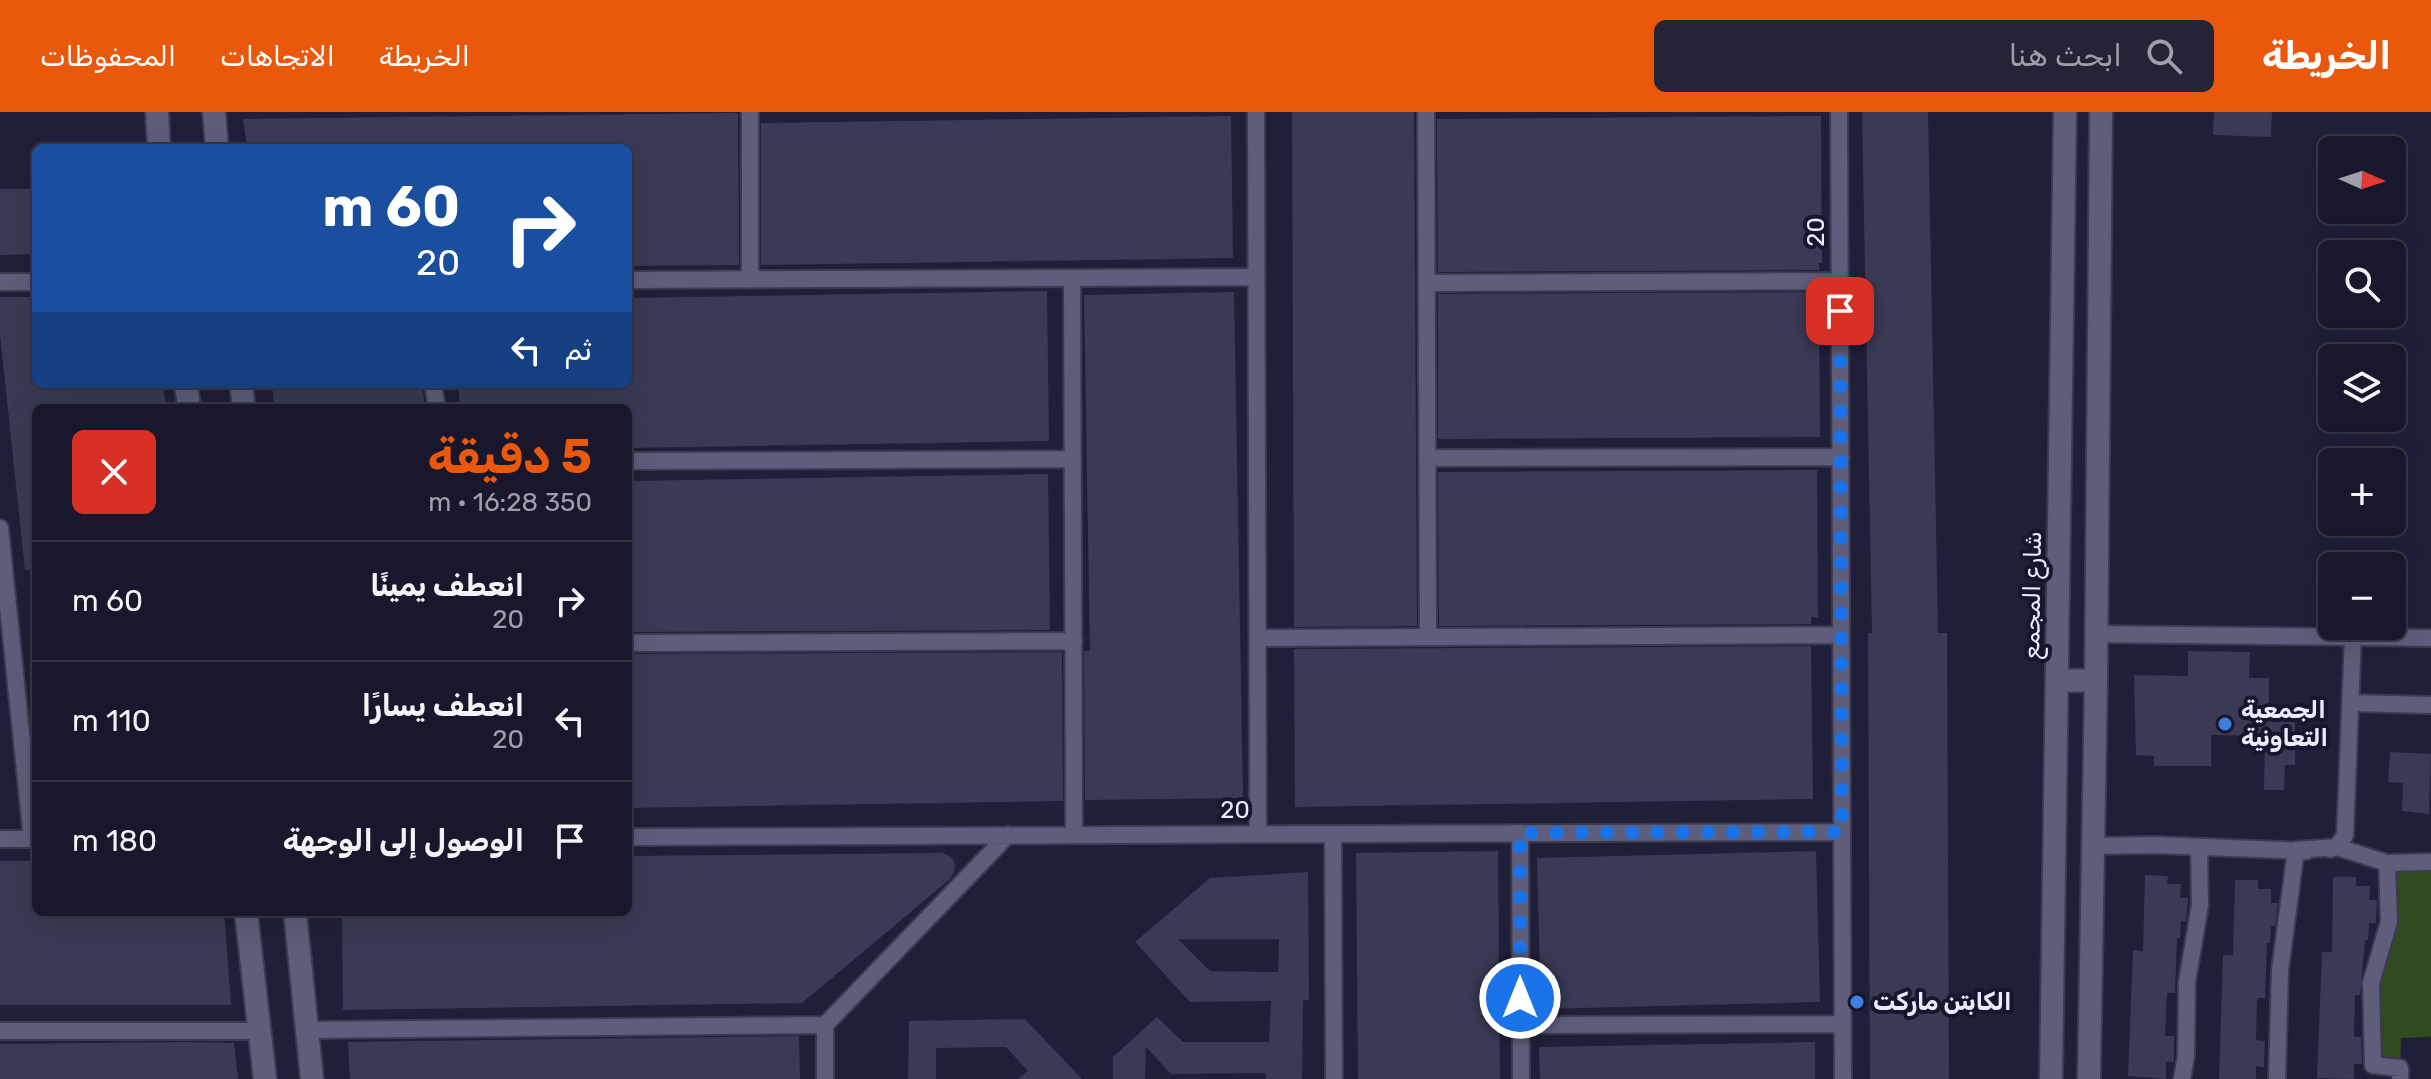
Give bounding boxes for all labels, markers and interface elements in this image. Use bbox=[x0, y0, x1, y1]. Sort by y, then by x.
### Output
search box bbox=[1654, 20, 2214, 92]
text: الخريطة bbox=[2262, 33, 2391, 79]
icon: search bbox=[2142, 34, 2186, 78]
text: ابحث هنا bbox=[2009, 38, 2122, 74]
text: المحفوظات bbox=[40, 40, 176, 73]
text: الاتجاهات bbox=[220, 40, 335, 73]
text: الخريطة bbox=[379, 40, 470, 73]
north arrow bbox=[2318, 136, 2406, 224]
map controls bbox=[2318, 136, 2406, 640]
text: 60 m bbox=[322, 174, 460, 240]
icon: right bbox=[488, 176, 592, 280]
street label: 20 bbox=[1802, 217, 1830, 247]
button: search bbox=[2318, 240, 2406, 328]
text: 20 bbox=[416, 241, 460, 284]
pin bbox=[1806, 277, 1874, 345]
icon: arrive bbox=[1818, 289, 1862, 333]
icon: left bbox=[504, 328, 548, 372]
text: ثم bbox=[564, 332, 592, 368]
button: layers bbox=[2318, 344, 2406, 432]
text: 5 دقيقة bbox=[427, 428, 592, 485]
button: close bbox=[72, 430, 156, 514]
button: + bbox=[2318, 448, 2406, 536]
text: 350 m · 16:28 bbox=[428, 487, 592, 518]
street label: شارع المجمع bbox=[2017, 531, 2050, 659]
button: − bbox=[2318, 552, 2406, 640]
text: انعطف يمينًا bbox=[370, 568, 524, 604]
icon: right bbox=[548, 579, 592, 623]
text: 60 m bbox=[72, 583, 143, 619]
text: 20 bbox=[492, 604, 524, 635]
text: انعطف يسارًا bbox=[362, 688, 524, 724]
place label: الجمعية التعاونية bbox=[2241, 696, 2328, 752]
icon: left bbox=[548, 699, 592, 743]
text: 110 m bbox=[72, 703, 151, 739]
marker: الجمعية التعاونية bbox=[2216, 715, 2234, 733]
text: 20 bbox=[492, 724, 524, 755]
street label: 20 bbox=[1220, 796, 1250, 824]
icon: arrive bbox=[548, 819, 592, 863]
text: 180 m bbox=[72, 823, 157, 859]
text: الوصول إلى الوجهة bbox=[283, 823, 524, 859]
position arrow bbox=[1478, 956, 1562, 1040]
place label: الكابتن ماركت bbox=[1873, 988, 2011, 1016]
marker: الكابتن ماركت bbox=[1848, 993, 1866, 1011]

